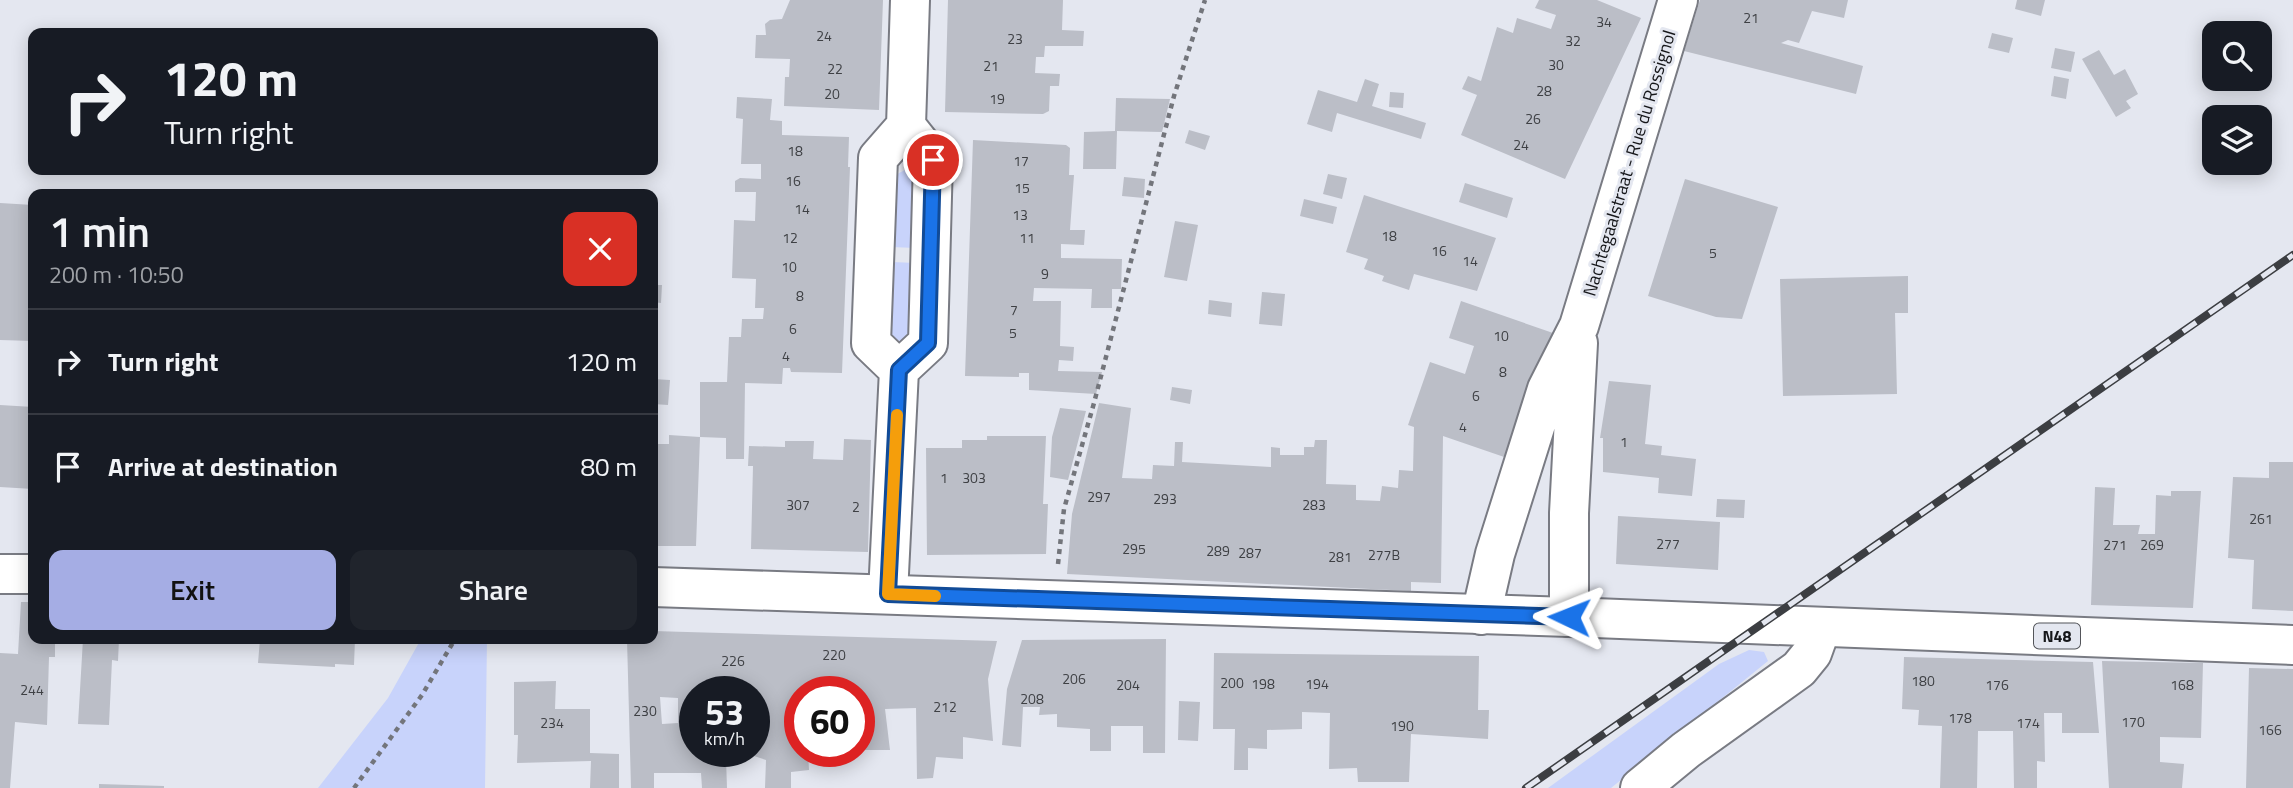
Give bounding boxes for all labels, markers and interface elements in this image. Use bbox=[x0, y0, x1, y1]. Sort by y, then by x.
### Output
house number: 21 bbox=[1743, 7, 1759, 28]
house number: 34 bbox=[1596, 11, 1612, 32]
map controls bbox=[2202, 21, 2272, 175]
button: search bbox=[2202, 21, 2272, 91]
house number: 24 bbox=[816, 25, 832, 46]
street label: Nachtegaalstraat - Rue du Rossignol bbox=[1576, 27, 1682, 299]
house number: 23 bbox=[1007, 28, 1023, 49]
house number: 32 bbox=[1565, 30, 1581, 51]
text: 120 m bbox=[164, 40, 298, 115]
house number: 30 bbox=[1548, 54, 1564, 75]
house number: 21 bbox=[983, 55, 999, 76]
icon: right bbox=[49, 56, 140, 147]
house number: 22 bbox=[827, 58, 843, 79]
house number: 28 bbox=[1536, 80, 1552, 101]
house number: 20 bbox=[824, 83, 840, 104]
house number: 19 bbox=[989, 88, 1005, 109]
button: layers bbox=[2202, 105, 2272, 175]
text: Turn right bbox=[164, 108, 293, 156]
house number: 26 bbox=[1525, 108, 1541, 129]
pin bbox=[903, 130, 963, 190]
house number: 24 bbox=[1513, 134, 1529, 155]
house number: 18 bbox=[787, 140, 803, 161]
icon: arrive bbox=[914, 141, 952, 179]
house number: 17 bbox=[1013, 150, 1029, 171]
house number: 16 bbox=[785, 170, 801, 191]
house number: 15 bbox=[1014, 177, 1030, 198]
house number: 14 bbox=[794, 198, 810, 219]
text: 1 min bbox=[49, 199, 150, 263]
house number: 13 bbox=[1012, 204, 1028, 225]
button: close bbox=[563, 212, 637, 286]
house number: 18 bbox=[1381, 225, 1397, 246]
house number: 12 bbox=[782, 227, 798, 248]
house number: 11 bbox=[1019, 227, 1035, 248]
house number: 16 bbox=[1431, 240, 1447, 261]
house number: 5 bbox=[1709, 242, 1717, 263]
house number: 14 bbox=[1462, 250, 1478, 271]
house number: 10 bbox=[781, 256, 797, 277]
text: 200 m · 10:50 bbox=[49, 257, 184, 292]
house number: 9 bbox=[1041, 263, 1049, 284]
house number: 8 bbox=[796, 285, 804, 306]
house number: 7 bbox=[1010, 299, 1018, 320]
house number: 6 bbox=[789, 318, 797, 339]
house number: 5 bbox=[1009, 322, 1017, 343]
house number: 10 bbox=[1493, 325, 1509, 346]
text: Turn right bbox=[108, 342, 219, 381]
text: 120 m bbox=[566, 342, 637, 381]
icon: right bbox=[49, 343, 87, 381]
house number: 4 bbox=[782, 345, 790, 366]
house number: 8 bbox=[1499, 361, 1507, 382]
house number: 6 bbox=[1472, 385, 1480, 406]
house number: 4 bbox=[1459, 416, 1467, 437]
house number: 1 bbox=[1620, 431, 1628, 452]
text: Arrive at destination bbox=[108, 447, 338, 486]
text: 80 m bbox=[580, 447, 637, 486]
icon: arrive bbox=[49, 448, 87, 486]
house number: 1 bbox=[940, 467, 948, 488]
house number: 303 bbox=[962, 467, 986, 488]
house number: 297 bbox=[1087, 486, 1111, 507]
house number: 293 bbox=[1153, 488, 1177, 509]
house number: 307 bbox=[786, 494, 810, 515]
house number: 283 bbox=[1302, 494, 1326, 515]
house number: 2 bbox=[852, 496, 860, 517]
house number: 261 bbox=[2249, 508, 2273, 529]
house number: 277 bbox=[1656, 533, 1680, 554]
house number: 271 bbox=[2103, 534, 2127, 555]
house number: 269 bbox=[2140, 534, 2164, 555]
house number: 295 bbox=[1122, 538, 1146, 559]
house number: 289 bbox=[1206, 540, 1230, 561]
house number: 287 bbox=[1238, 542, 1262, 563]
house number: 277B bbox=[1368, 544, 1400, 565]
house number: 281 bbox=[1328, 546, 1352, 567]
button: Exit bbox=[49, 550, 336, 630]
button: Share bbox=[350, 550, 637, 630]
position arrow bbox=[1532, 580, 1606, 654]
road number: N48 bbox=[2034, 624, 2080, 649]
house number: 220 bbox=[822, 644, 846, 665]
house number: 226 bbox=[721, 650, 745, 671]
house number: 206 bbox=[1062, 668, 1086, 689]
house number: 180 bbox=[1911, 670, 1935, 691]
house number: 200 bbox=[1220, 672, 1244, 693]
house number: 198 bbox=[1251, 673, 1275, 694]
house number: 194 bbox=[1305, 673, 1329, 694]
house number: 204 bbox=[1116, 674, 1140, 695]
house number: 176 bbox=[1985, 674, 2009, 695]
house number: 168 bbox=[2170, 674, 2194, 695]
speed limit sign: 60 bbox=[784, 676, 875, 767]
house number: 244 bbox=[20, 679, 44, 700]
text: 53 bbox=[705, 685, 744, 739]
house number: 208 bbox=[1020, 688, 1044, 709]
house number: 212 bbox=[933, 696, 957, 717]
house number: 230 bbox=[633, 700, 657, 721]
house number: 178 bbox=[1948, 707, 1972, 728]
house number: 170 bbox=[2121, 711, 2145, 732]
house number: 234 bbox=[540, 712, 564, 733]
house number: 174 bbox=[2016, 712, 2040, 733]
house number: 190 bbox=[1390, 715, 1414, 736]
house number: 166 bbox=[2258, 719, 2282, 740]
text: km/h bbox=[704, 725, 745, 752]

